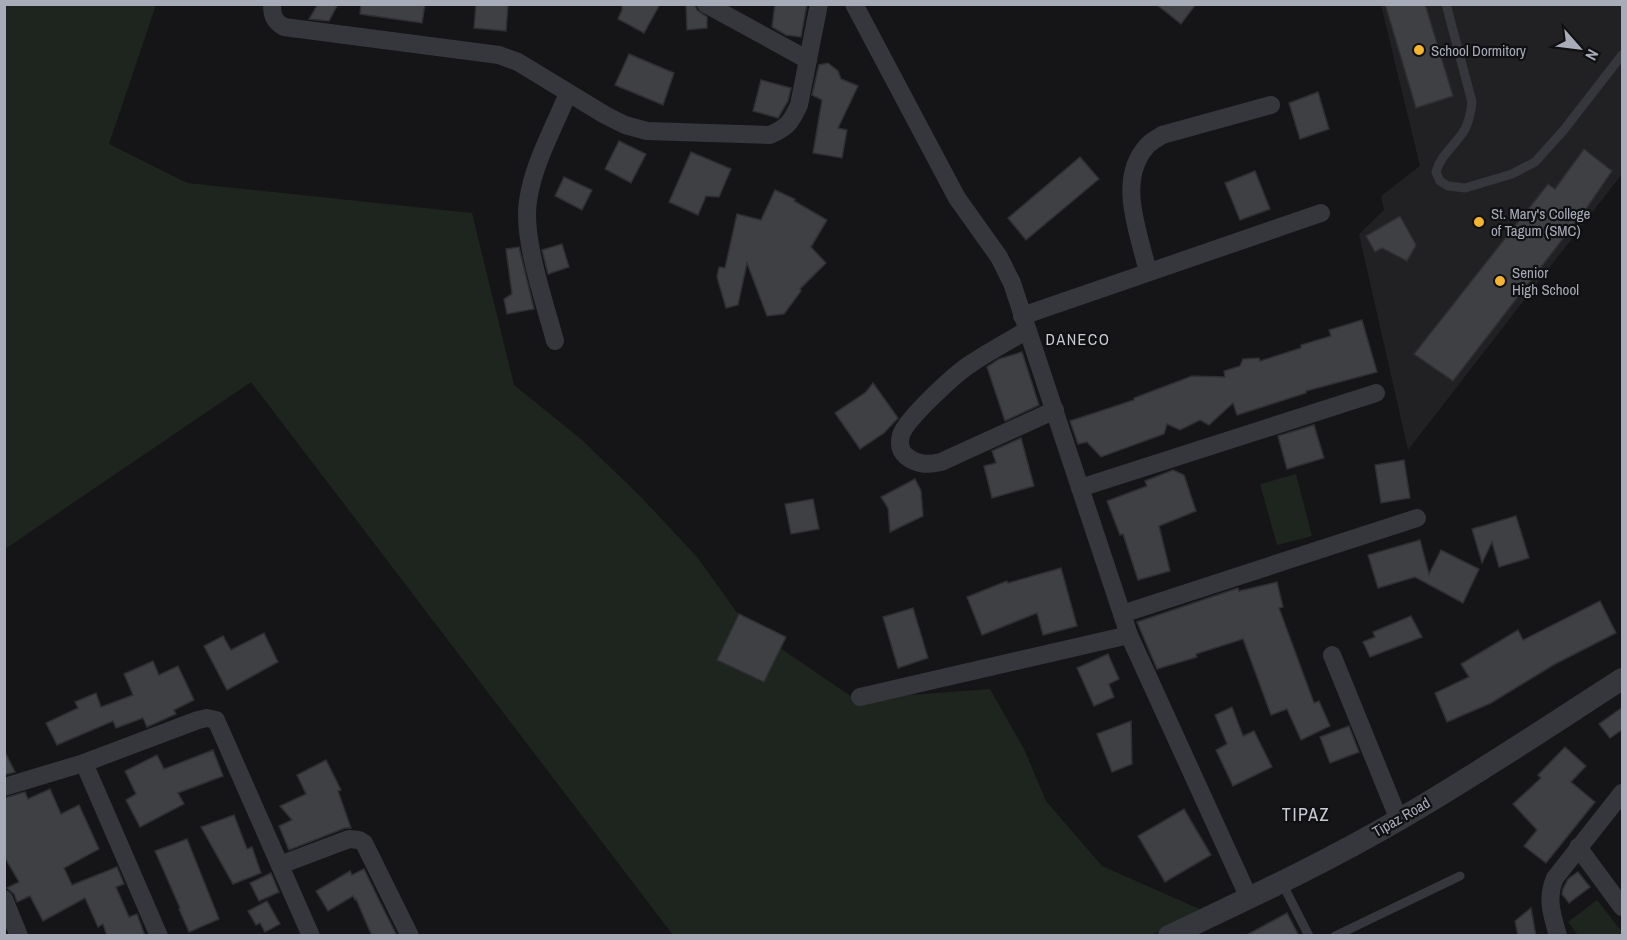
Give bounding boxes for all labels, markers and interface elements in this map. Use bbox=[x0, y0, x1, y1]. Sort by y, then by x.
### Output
north arrow bbox=[1549, 18, 1609, 78]
place label: School Dormitory bbox=[1431, 40, 1527, 61]
marker: School Dormitory bbox=[1412, 43, 1426, 57]
text: N bbox=[1580, 46, 1604, 64]
place label: St. Mary's College of Tagum (SMC) bbox=[1491, 203, 1591, 241]
marker: St. Mary's College of Tagum (SMC) bbox=[1472, 215, 1486, 229]
place label: Senior High School bbox=[1512, 262, 1579, 300]
marker: Senior High School bbox=[1493, 274, 1507, 288]
district label: DANECO bbox=[1045, 328, 1111, 350]
street label: Tipaz Road bbox=[1368, 792, 1434, 842]
district label: TIPAZ bbox=[1282, 802, 1330, 827]

